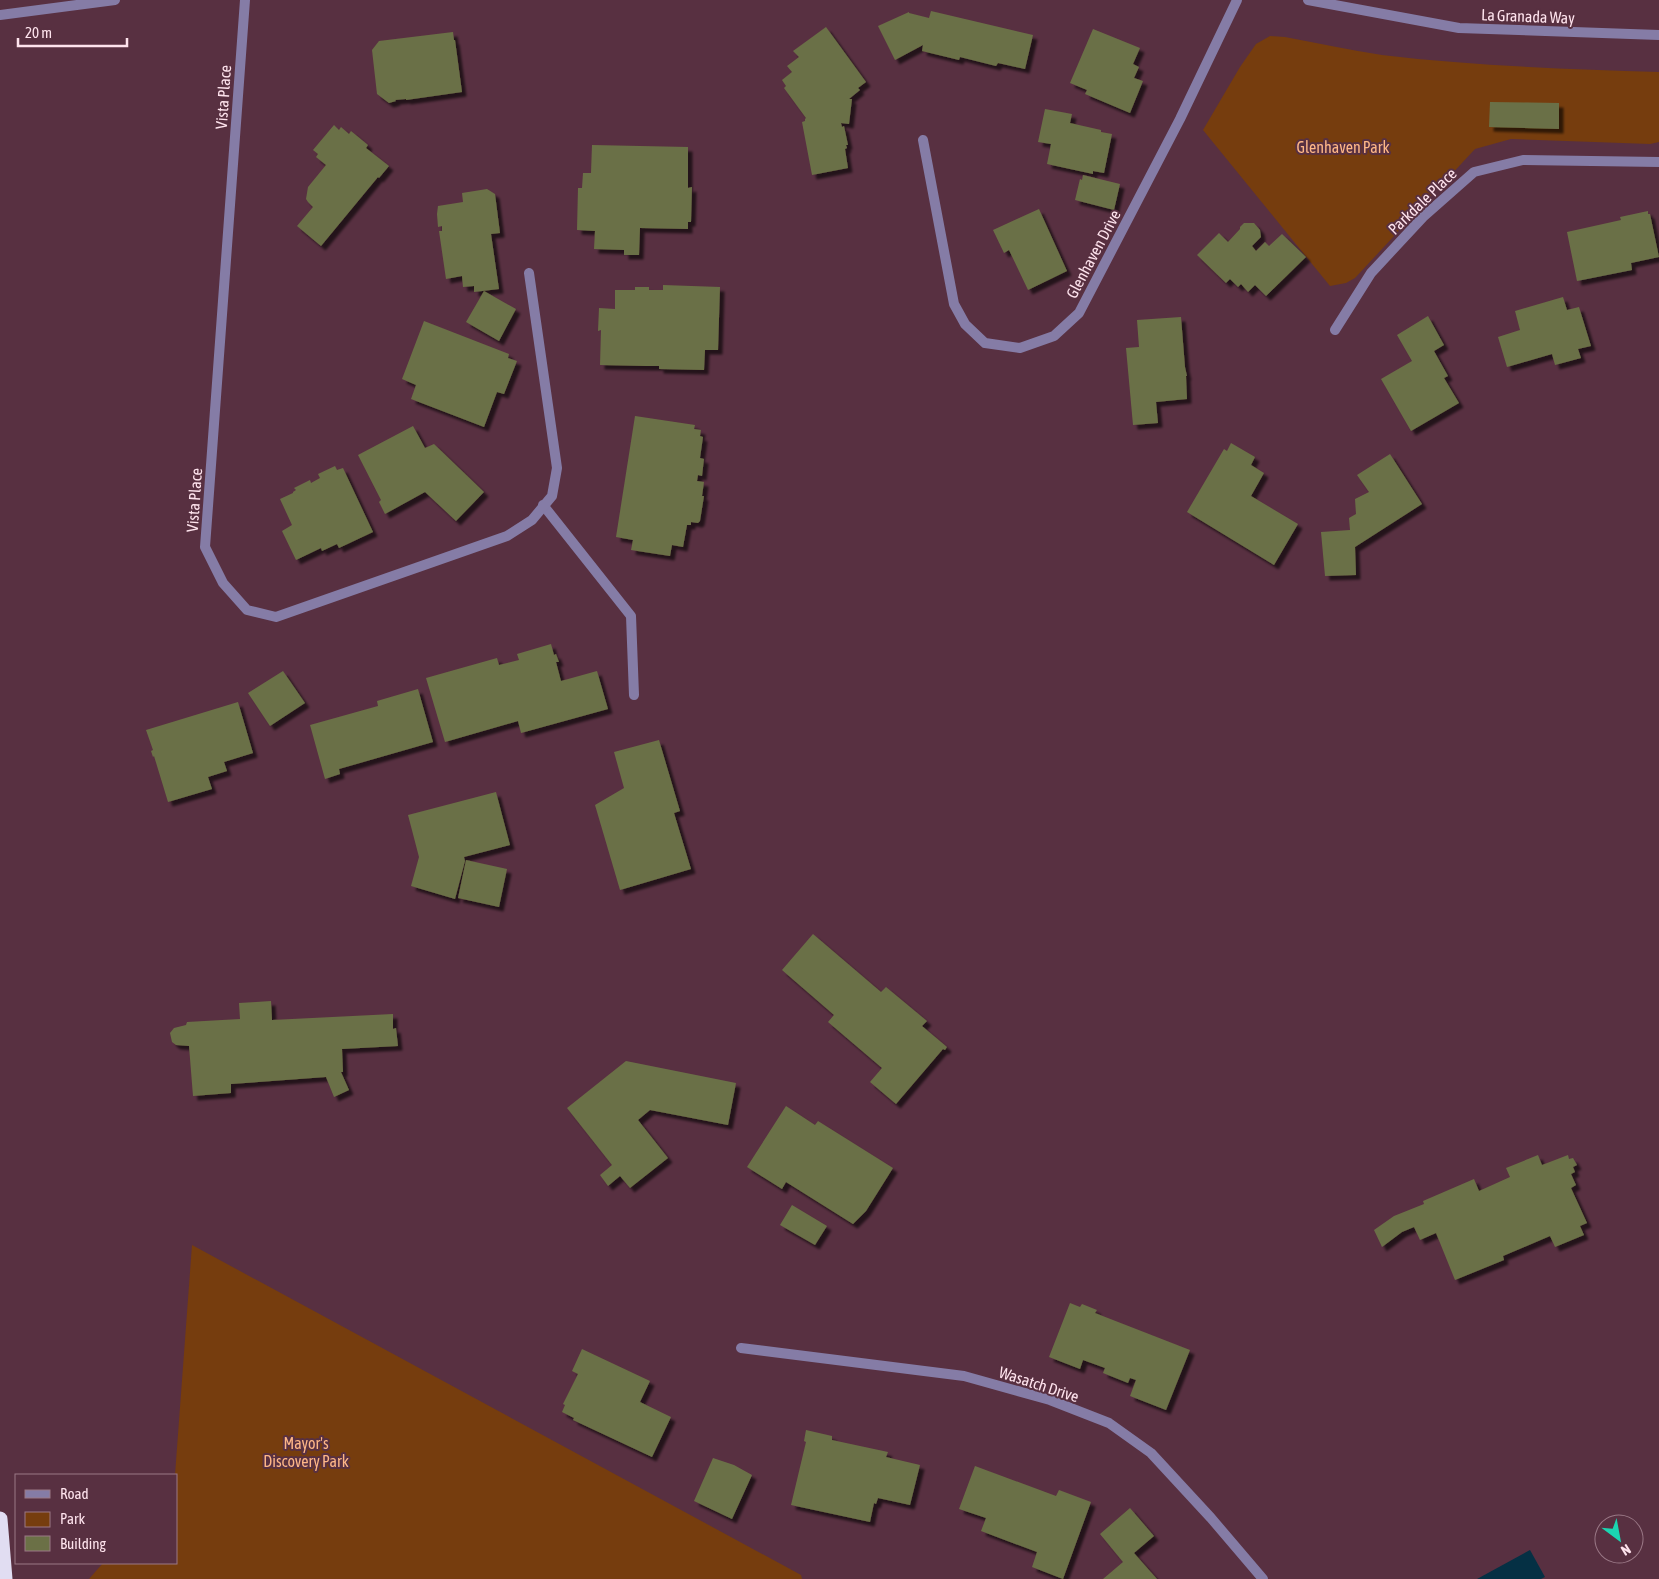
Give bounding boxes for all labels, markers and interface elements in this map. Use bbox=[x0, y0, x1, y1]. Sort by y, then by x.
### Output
street label: La Granada Way bbox=[1481, 5, 1576, 28]
scale bar bbox=[18, 15, 126, 47]
text: 20 m bbox=[25, 24, 52, 41]
street label: Vista Place bbox=[212, 64, 234, 130]
park label: Glenhaven Park bbox=[1296, 138, 1390, 156]
street label: Parkdale Place bbox=[1384, 164, 1460, 238]
street label: Glenhaven Drive bbox=[1062, 207, 1124, 301]
street label: Vista Place bbox=[183, 467, 205, 533]
street label: Wasatch Drive bbox=[997, 1363, 1081, 1405]
park label: Mayor's Discovery Park bbox=[263, 1434, 349, 1471]
legend bbox=[15, 1474, 178, 1564]
text: Road bbox=[60, 1485, 89, 1502]
text: Park bbox=[60, 1510, 85, 1527]
north arrow bbox=[1594, 1514, 1644, 1564]
text: Building bbox=[60, 1535, 106, 1552]
text: N bbox=[1618, 1541, 1634, 1559]

